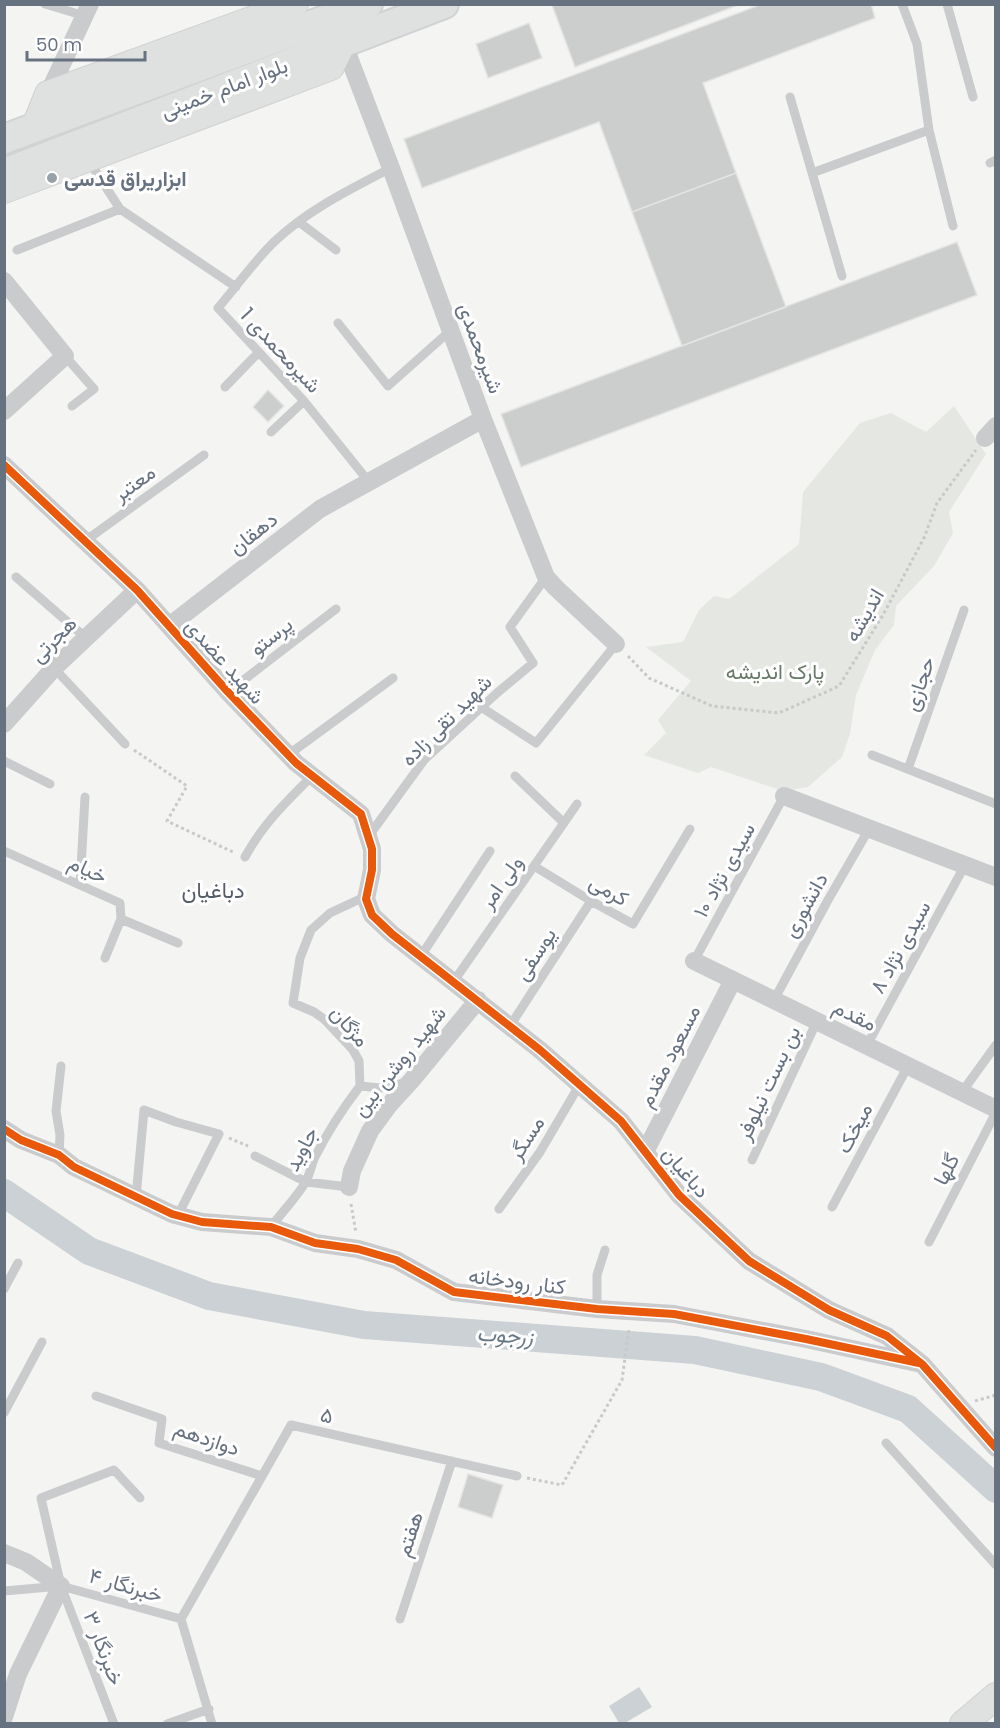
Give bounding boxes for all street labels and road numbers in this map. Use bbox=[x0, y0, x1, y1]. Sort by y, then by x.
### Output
street label: بلوار امام خمینی bbox=[156, 50, 292, 126]
street label: شیرمحمدی bbox=[451, 298, 511, 398]
street label: شیرمحمدی 1 bbox=[234, 301, 328, 399]
street label: معتبر bbox=[106, 458, 161, 509]
street label: دهقان bbox=[222, 505, 284, 561]
street label: اندیشه bbox=[837, 583, 891, 647]
street label: هجرتی bbox=[23, 609, 83, 669]
street label: پرستو bbox=[243, 610, 299, 662]
street label: شهید عضدی bbox=[179, 612, 271, 710]
street label: حجازی bbox=[896, 653, 942, 715]
street label: شهید تقی زاده bbox=[394, 668, 498, 772]
street label: سیدی نژاد ۱۰ bbox=[686, 817, 762, 923]
street label: خیام bbox=[64, 847, 112, 891]
street label: ولی امر bbox=[472, 850, 530, 915]
street label: کرمی bbox=[584, 867, 634, 913]
street label: دانشوری bbox=[775, 867, 835, 943]
street label: سیدی نژاد ۸ bbox=[863, 895, 937, 999]
street label: یوسفی bbox=[507, 922, 563, 986]
street label: مقدم bbox=[828, 992, 882, 1038]
street label: مژگان bbox=[324, 999, 376, 1053]
street label: شهید روشن بین bbox=[345, 1000, 453, 1122]
street label: مسعود مقدم bbox=[631, 1000, 707, 1112]
street label: بن بست نیلوفر bbox=[728, 1021, 807, 1146]
street label: میخک bbox=[829, 1098, 879, 1158]
street label: مسگر bbox=[500, 1110, 551, 1167]
street label: جاوید bbox=[277, 1122, 325, 1176]
street label: دباغیان bbox=[655, 1140, 717, 1204]
street label: گلها bbox=[926, 1148, 966, 1190]
street label: کنار رودخانه bbox=[467, 1261, 567, 1301]
street label: ۵ bbox=[318, 1399, 336, 1431]
street label: دوازدهم bbox=[170, 1413, 244, 1463]
street label: هفتم bbox=[388, 1508, 430, 1560]
street label: خبرنگار ۴ bbox=[86, 1561, 166, 1609]
street label: خبرنگار ۳ bbox=[77, 1607, 131, 1689]

